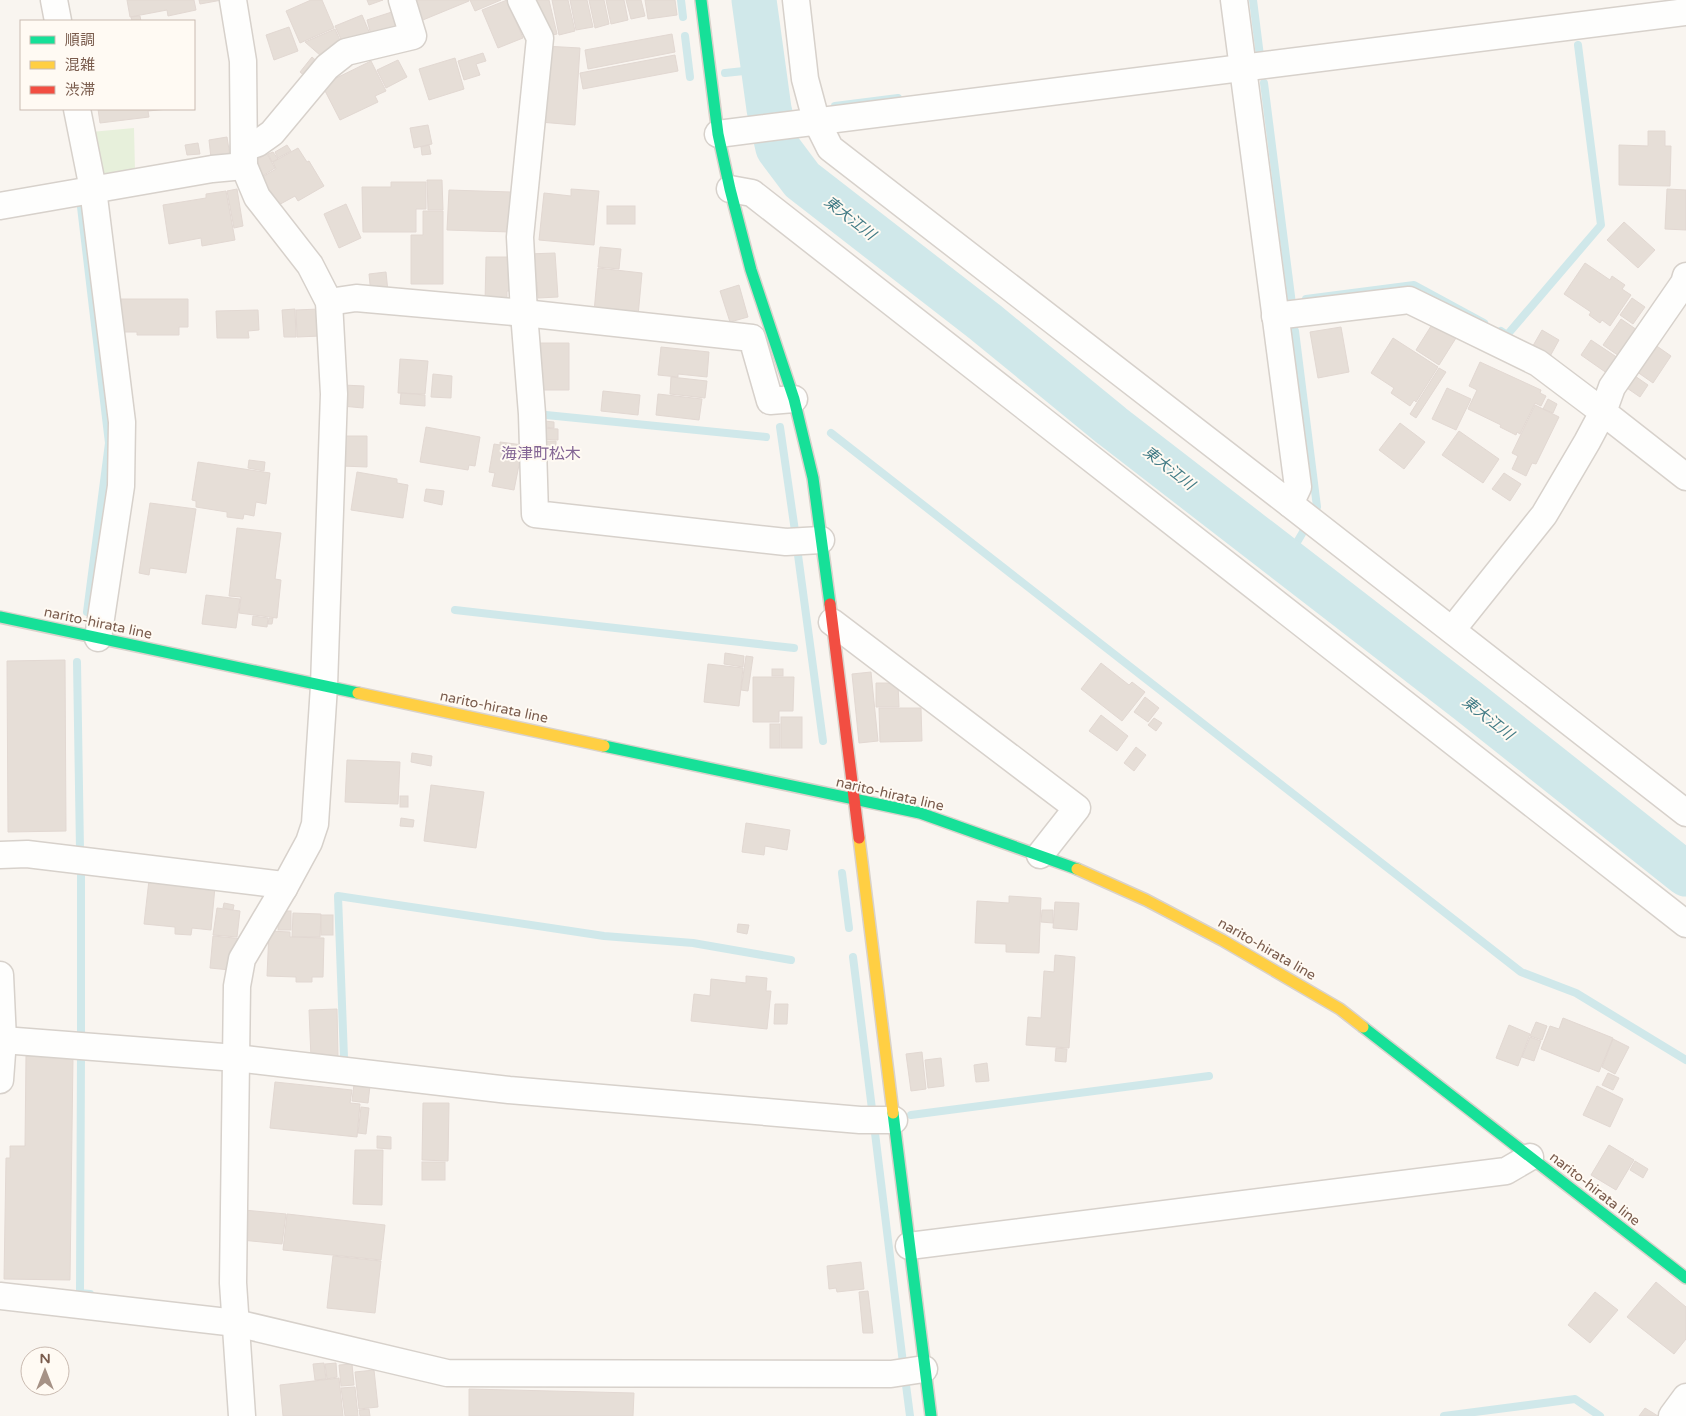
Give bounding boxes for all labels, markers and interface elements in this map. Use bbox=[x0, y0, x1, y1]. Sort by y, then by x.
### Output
legend bbox=[20, 20, 195, 110]
text: 順調 bbox=[65, 31, 95, 49]
text: 混雑 bbox=[65, 56, 95, 74]
text: 渋滞 bbox=[65, 81, 95, 99]
water label: 東大江川 bbox=[821, 192, 881, 245]
water label: 東大江川 bbox=[1140, 442, 1200, 495]
district label: 海津町松木 bbox=[501, 444, 581, 464]
street label: narito-hirata line bbox=[42, 603, 154, 643]
street label: narito-hirata line bbox=[438, 687, 550, 727]
water label: 東大江川 bbox=[1459, 692, 1519, 745]
street label: narito-hirata line bbox=[834, 773, 946, 815]
street label: narito-hirata line bbox=[1215, 914, 1319, 984]
street label: narito-hirata line bbox=[1546, 1148, 1644, 1230]
north arrow bbox=[20, 1346, 70, 1396]
text: N bbox=[39, 1350, 51, 1367]

